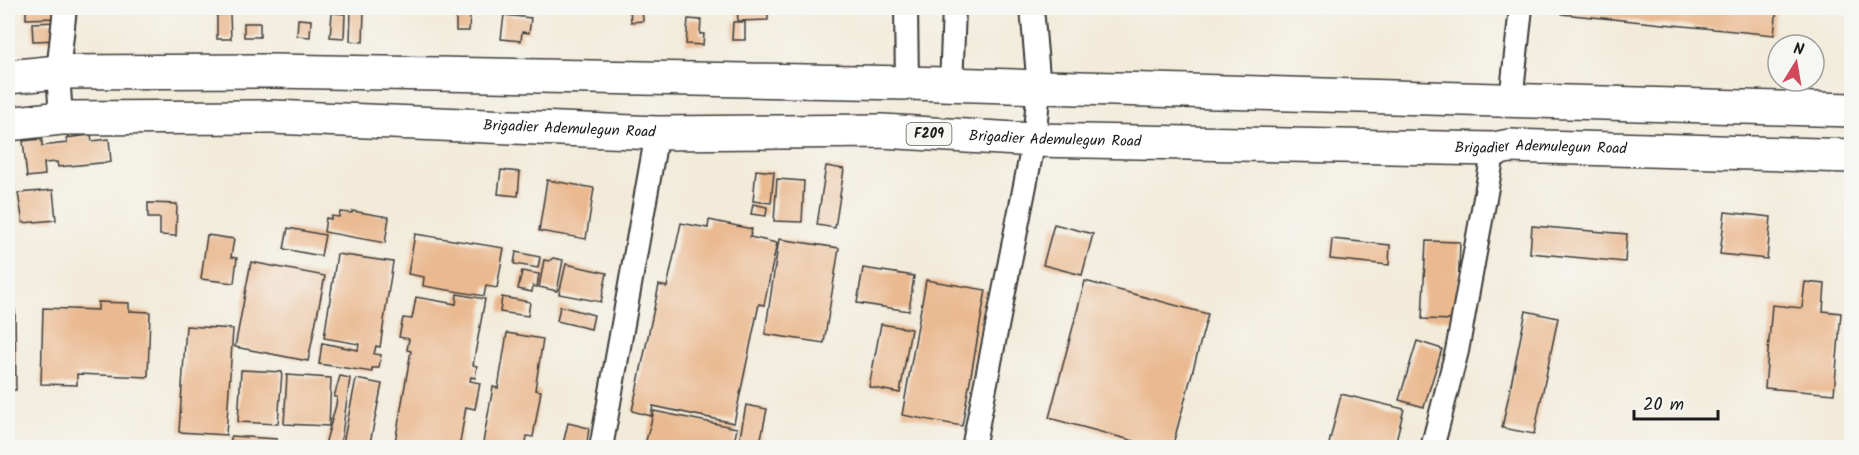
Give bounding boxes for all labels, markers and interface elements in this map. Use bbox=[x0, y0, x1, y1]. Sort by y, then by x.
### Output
north arrow bbox=[1766, 33, 1826, 93]
text: N bbox=[1791, 37, 1806, 63]
street label: Brigadier Ademulegun Road bbox=[483, 114, 657, 145]
road number: F209 bbox=[906, 123, 952, 145]
street label: Brigadier Ademulegun Road bbox=[968, 124, 1142, 154]
street label: Brigadier Ademulegun Road bbox=[1454, 134, 1628, 161]
scale bar bbox=[1634, 383, 1718, 421]
text: 20 m bbox=[1643, 391, 1684, 420]

